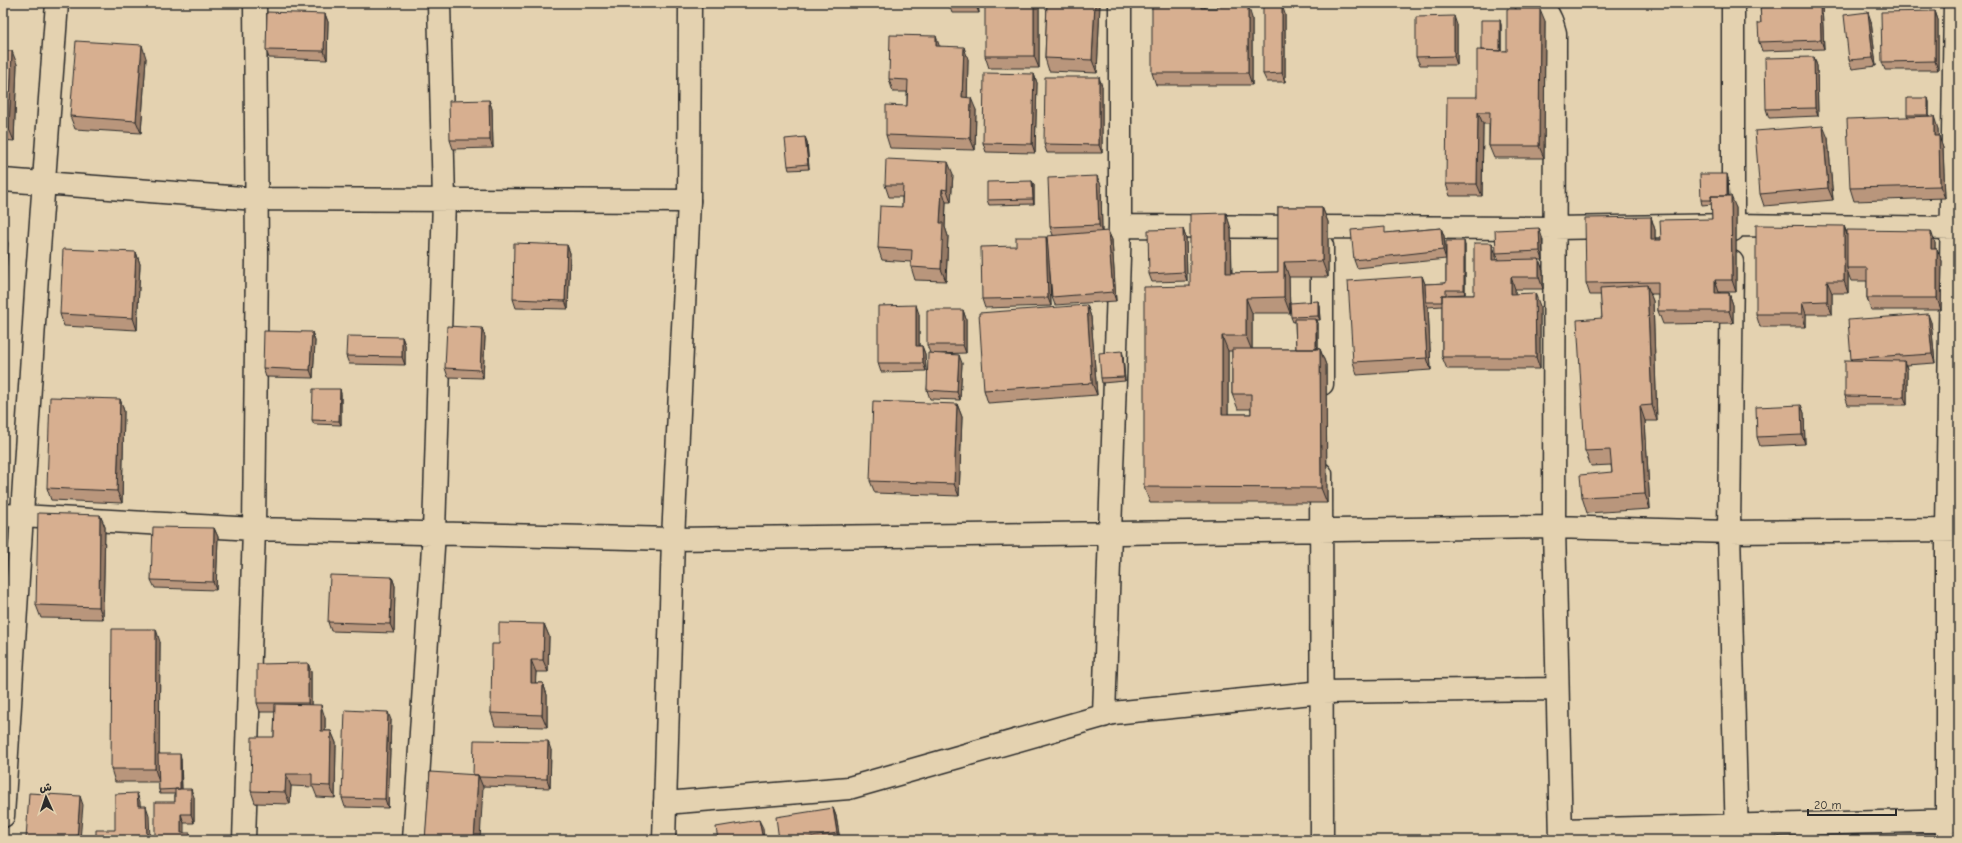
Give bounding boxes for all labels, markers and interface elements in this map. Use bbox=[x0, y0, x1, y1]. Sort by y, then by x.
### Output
north arrow bbox=[26, 777, 66, 817]
text: ش bbox=[39, 781, 52, 794]
scale bar bbox=[1808, 791, 1896, 817]
text: 20 m bbox=[1814, 798, 1842, 812]

